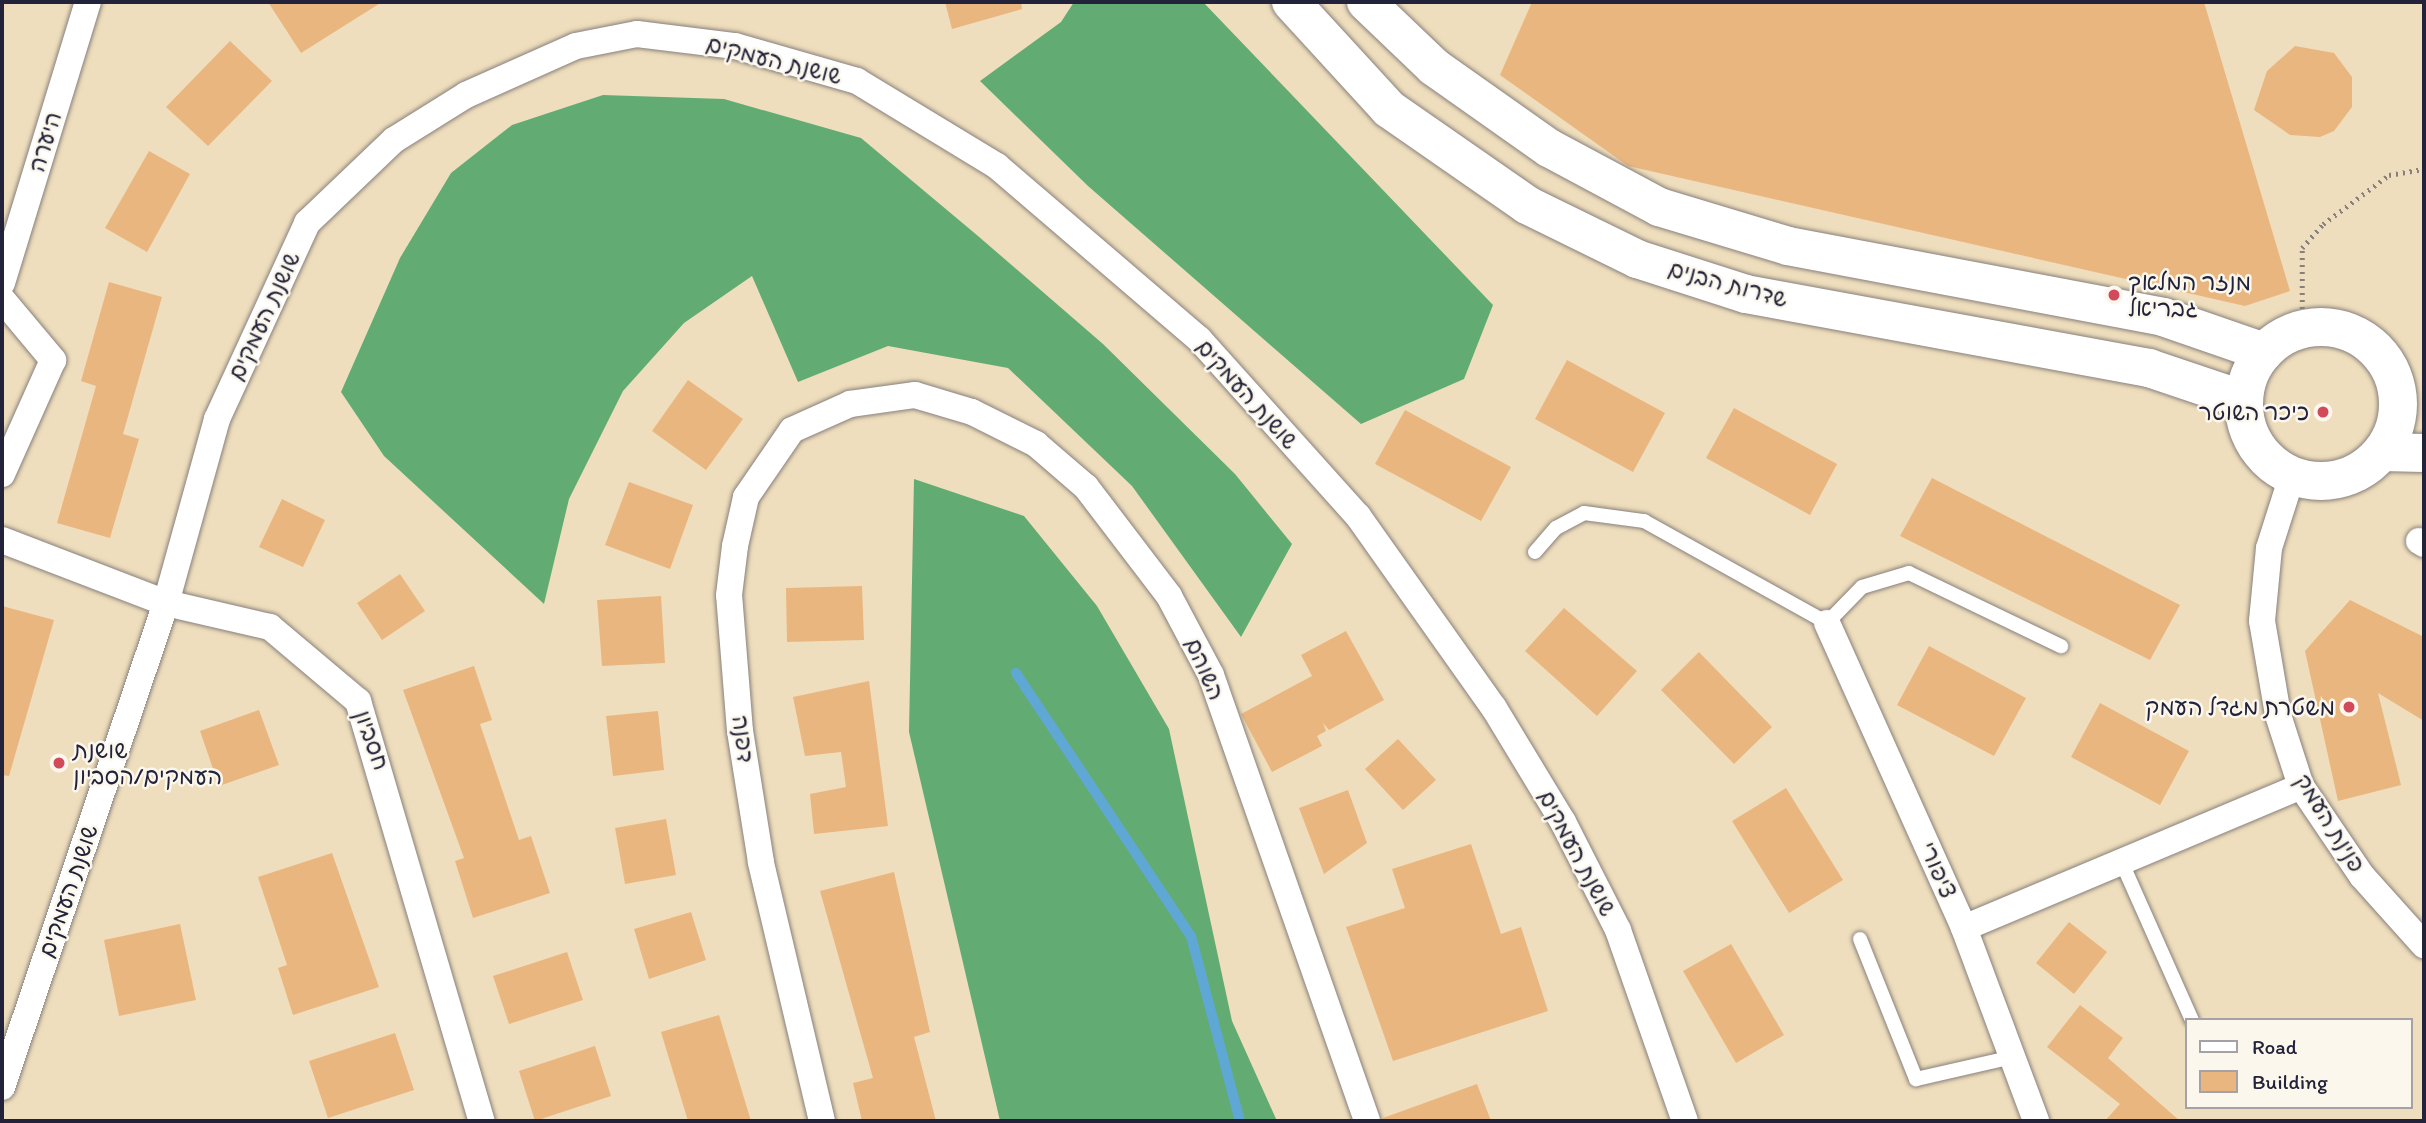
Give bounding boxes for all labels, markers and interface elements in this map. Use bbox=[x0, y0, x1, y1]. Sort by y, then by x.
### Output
street label: שושנת העמקים bbox=[703, 30, 845, 90]
street label: היערה bbox=[23, 108, 67, 176]
street label: שושנת העמקים bbox=[222, 247, 306, 385]
street label: שדרות הבנים bbox=[1665, 255, 1791, 313]
place label: מנזר המלאך גבריאל bbox=[2128, 268, 2251, 322]
marker: מנזר המלאך גבריאל bbox=[2106, 287, 2122, 303]
street label: שושנת העמקים bbox=[1190, 333, 1304, 455]
place label: כיכר השוטר bbox=[2198, 398, 2309, 426]
marker: כיכר השוטר bbox=[2315, 404, 2331, 420]
street label: השוהם bbox=[1179, 634, 1231, 704]
place label: משטרת מגדל העמק bbox=[2145, 693, 2335, 721]
marker: משטרת מגדל העמק bbox=[2341, 699, 2357, 715]
street label: חסביון bbox=[348, 706, 396, 774]
street label: דפנה bbox=[726, 714, 760, 764]
place label: שושנת העמקים/הסביון bbox=[73, 736, 222, 790]
marker: שושנת העמקים/הסביון bbox=[51, 755, 67, 771]
street label: פנינת העמק bbox=[2289, 769, 2371, 877]
street label: שושנת העמקים bbox=[1532, 785, 1622, 921]
street label: שושנת העמקים bbox=[32, 821, 104, 961]
street label: ציפורי bbox=[1914, 838, 1962, 902]
legend bbox=[2184, 1018, 2412, 1109]
text: Road bbox=[2252, 1034, 2297, 1059]
text: Building bbox=[2252, 1069, 2328, 1094]

